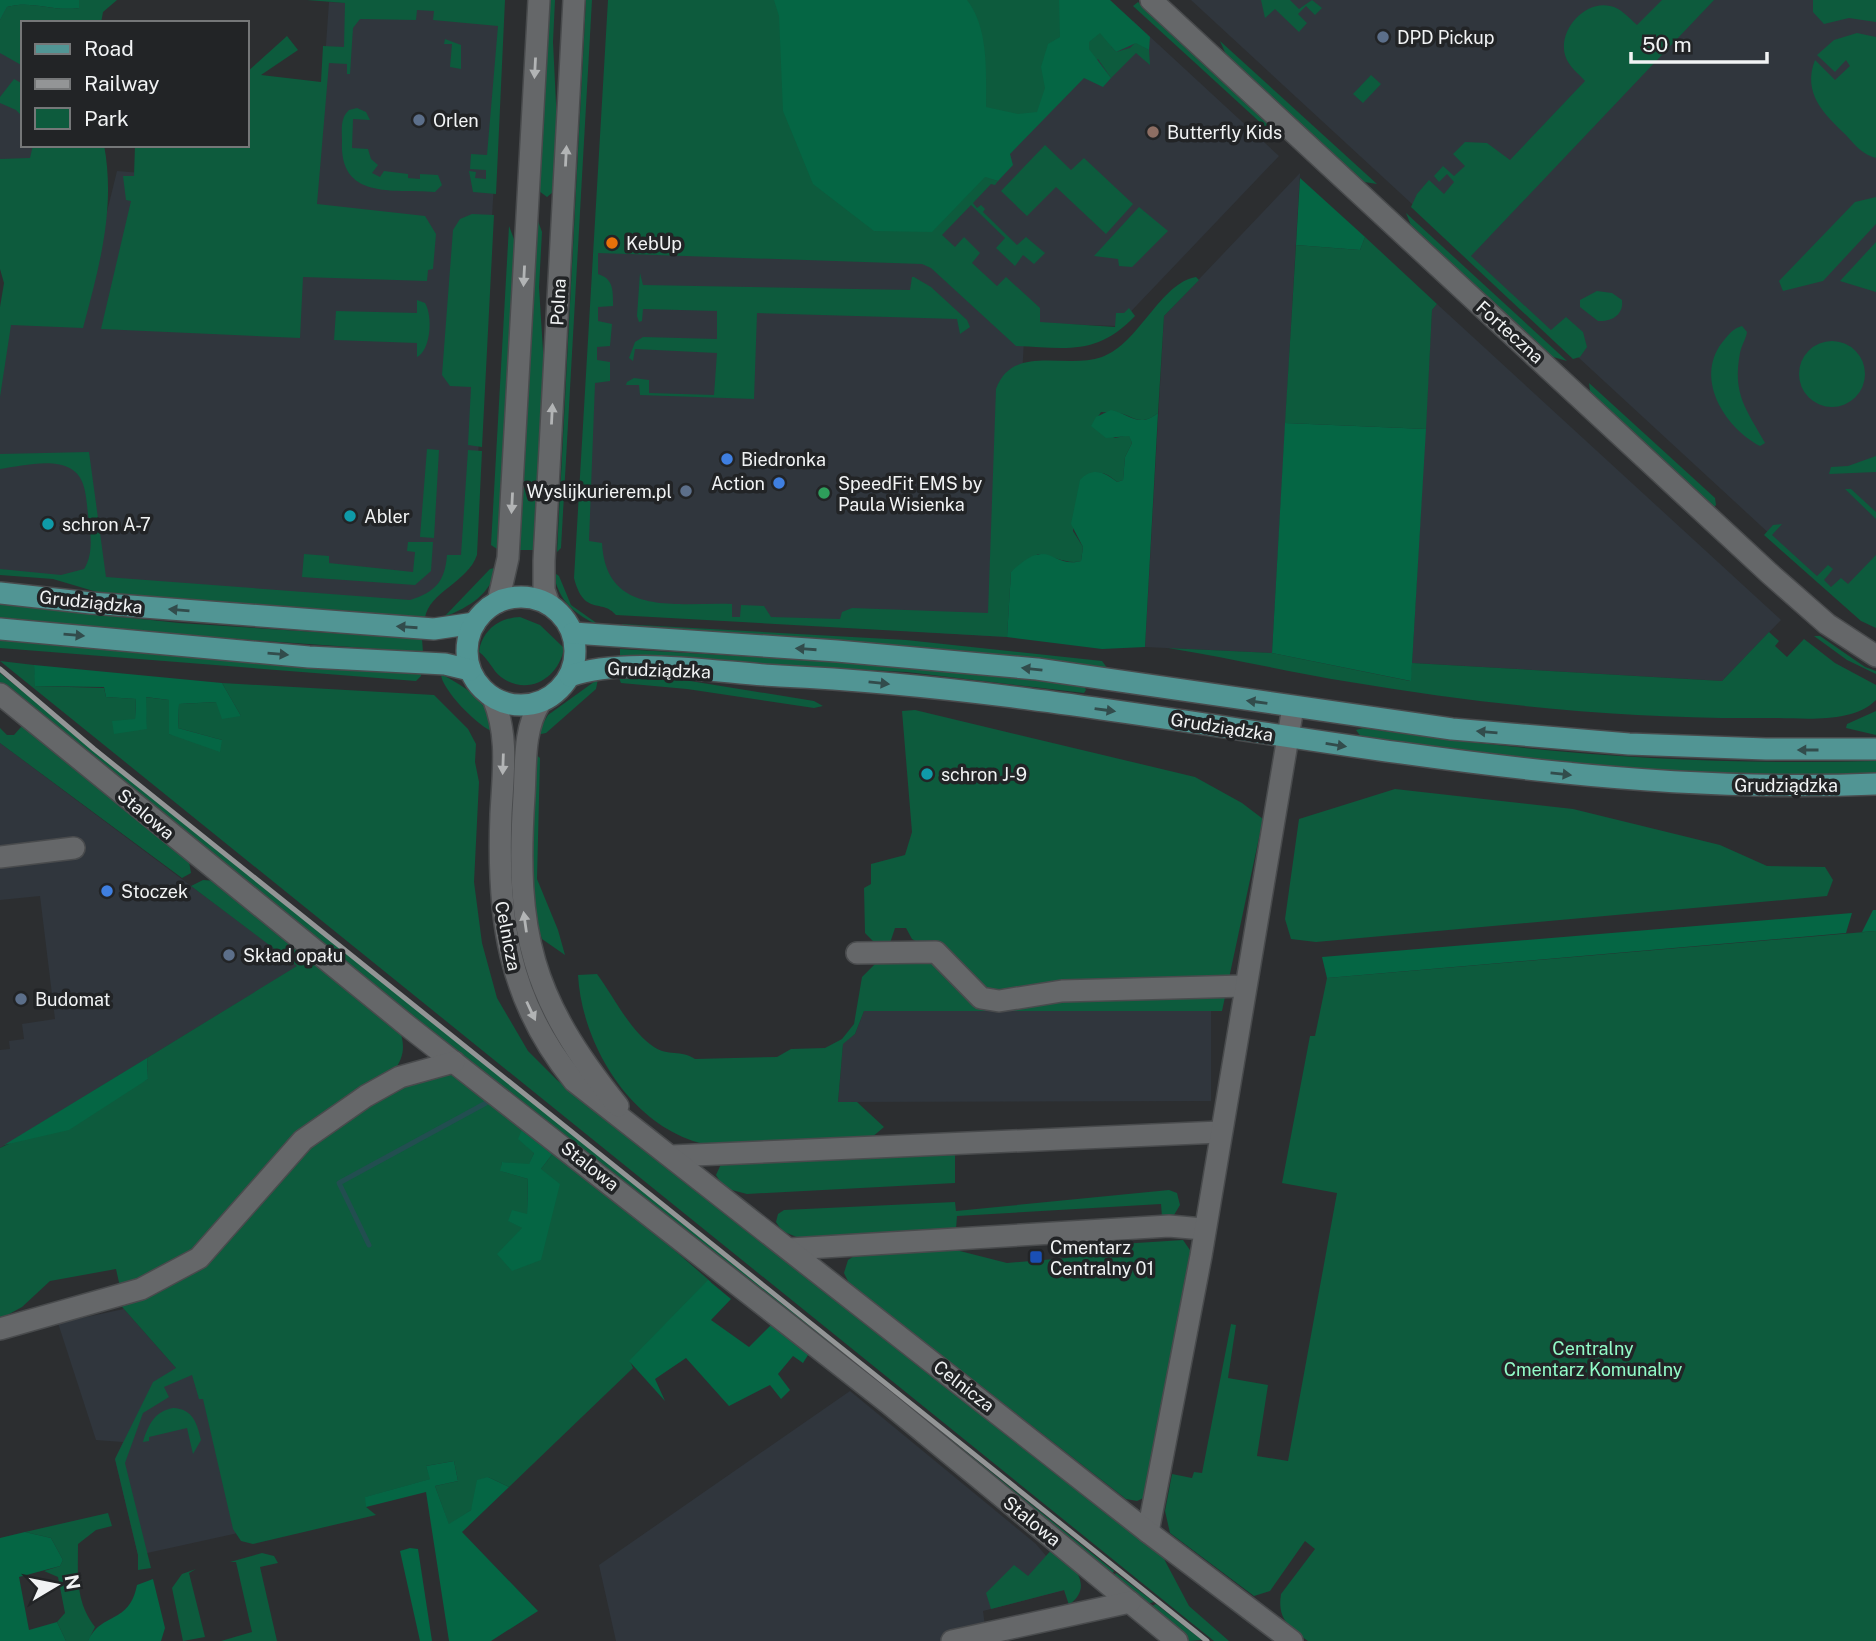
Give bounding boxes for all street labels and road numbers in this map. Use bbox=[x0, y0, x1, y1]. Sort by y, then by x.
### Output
street label: Polna bbox=[546, 278, 570, 326]
street label: Forteczna bbox=[1472, 296, 1548, 368]
street label: Grudziądzka bbox=[38, 586, 144, 618]
street label: Grudziądzka bbox=[607, 658, 711, 682]
street label: Grudziądzka bbox=[1169, 709, 1275, 745]
street label: Grudziądzka bbox=[1734, 775, 1838, 796]
street label: Stalowa bbox=[113, 784, 179, 844]
street label: Celnicza bbox=[491, 899, 525, 973]
street label: Stalowa bbox=[557, 1137, 623, 1195]
street label: Celnicza bbox=[930, 1356, 998, 1416]
street label: Stalowa bbox=[999, 1492, 1065, 1550]

